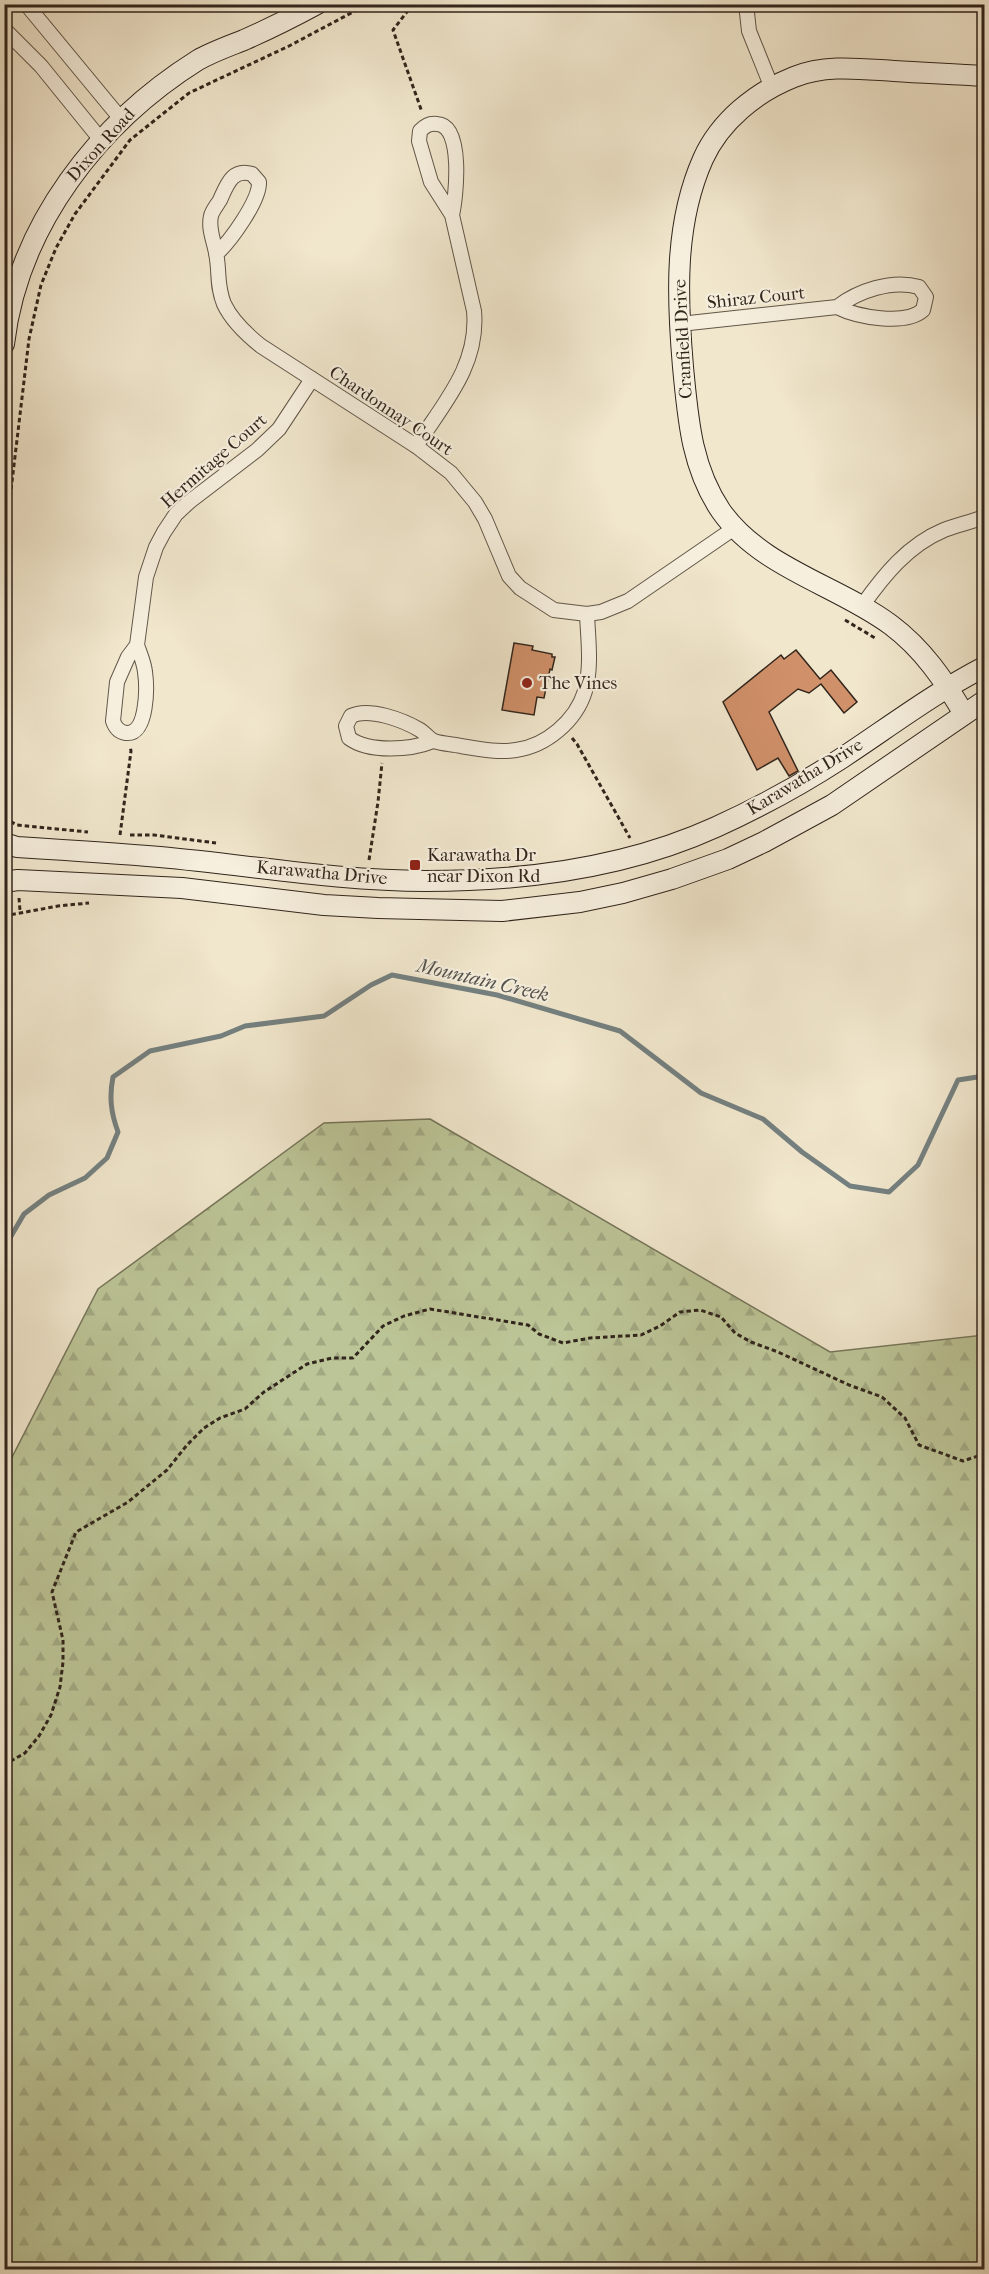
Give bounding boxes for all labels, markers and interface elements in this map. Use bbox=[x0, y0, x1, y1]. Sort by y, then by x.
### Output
street label: Dixon Road bbox=[63, 104, 140, 186]
street label: Cranfield Drive bbox=[669, 279, 697, 399]
street label: Shiraz Court bbox=[706, 282, 806, 314]
street label: Chardonnay Court bbox=[325, 362, 457, 460]
street label: Hermitage Court bbox=[157, 409, 272, 513]
place label: The Vines bbox=[539, 673, 618, 694]
marker: The Vines bbox=[520, 676, 534, 690]
street label: Karawatha Drive bbox=[743, 734, 867, 820]
place label: Karawatha Dr near Dixon Rd bbox=[427, 845, 540, 887]
street label: Karawatha Drive bbox=[256, 857, 388, 889]
marker: Karawatha Dr near Dixon Rd bbox=[408, 858, 422, 872]
water label: Mountain Creek bbox=[413, 953, 551, 1006]

